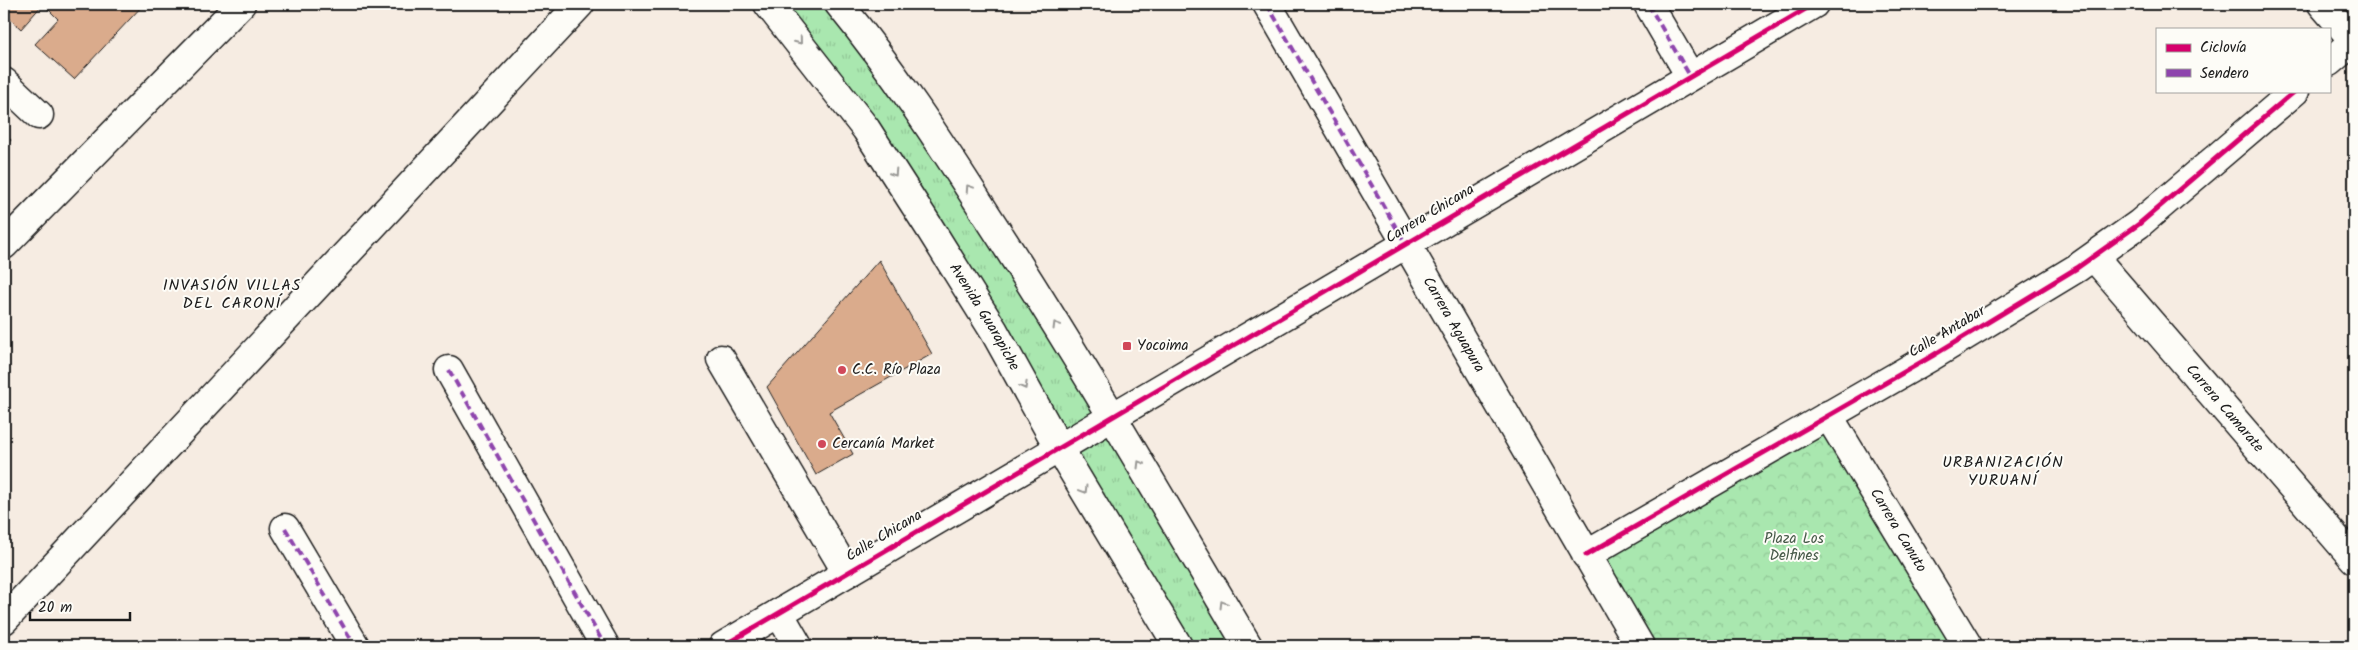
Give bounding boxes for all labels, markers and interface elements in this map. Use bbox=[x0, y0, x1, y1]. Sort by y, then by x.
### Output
legend bbox=[2156, 28, 2330, 92]
one-way arrow bbox=[793, 36, 802, 45]
text: Ciclovía bbox=[2200, 36, 2247, 60]
text: Sendero bbox=[2200, 62, 2249, 86]
one-way arrow bbox=[888, 167, 897, 176]
street label: Carrera Chicana bbox=[1381, 178, 1479, 250]
one-way arrow bbox=[966, 184, 976, 193]
street label: Avenida Guarapiche bbox=[942, 258, 1026, 376]
street label: Carrera Aguapura bbox=[1416, 272, 1491, 377]
district label: INVASIÓN VILLAS DEL CARONÍ bbox=[163, 273, 301, 316]
street label: Calle Antabar bbox=[1904, 299, 1991, 364]
one-way arrow bbox=[1053, 322, 1063, 331]
place label: Yocoima bbox=[1137, 334, 1188, 358]
marker: Yocoima bbox=[1121, 340, 1133, 352]
place label: C.C. Río Plaza bbox=[852, 358, 941, 382]
street label: Carrera Camarate bbox=[2179, 359, 2270, 458]
marker: C.C. Río Plaza bbox=[836, 364, 848, 376]
one-way arrow bbox=[1018, 381, 1028, 390]
place label: Cercanía Market bbox=[832, 432, 935, 456]
marker: Cercanía Market bbox=[816, 438, 828, 450]
district label: URBANIZACIÓN YURUANÍ bbox=[1942, 450, 2064, 493]
one-way arrow bbox=[1137, 461, 1147, 470]
one-way arrow bbox=[1078, 484, 1088, 493]
street label: Carrera Canuto bbox=[1863, 484, 1933, 577]
street label: Calle Chicana bbox=[841, 504, 927, 568]
park label: Plaza Los Delfines bbox=[1764, 527, 1825, 568]
scale bar bbox=[30, 590, 130, 622]
text: 20 m bbox=[38, 596, 72, 620]
one-way arrow bbox=[1219, 601, 1229, 610]

